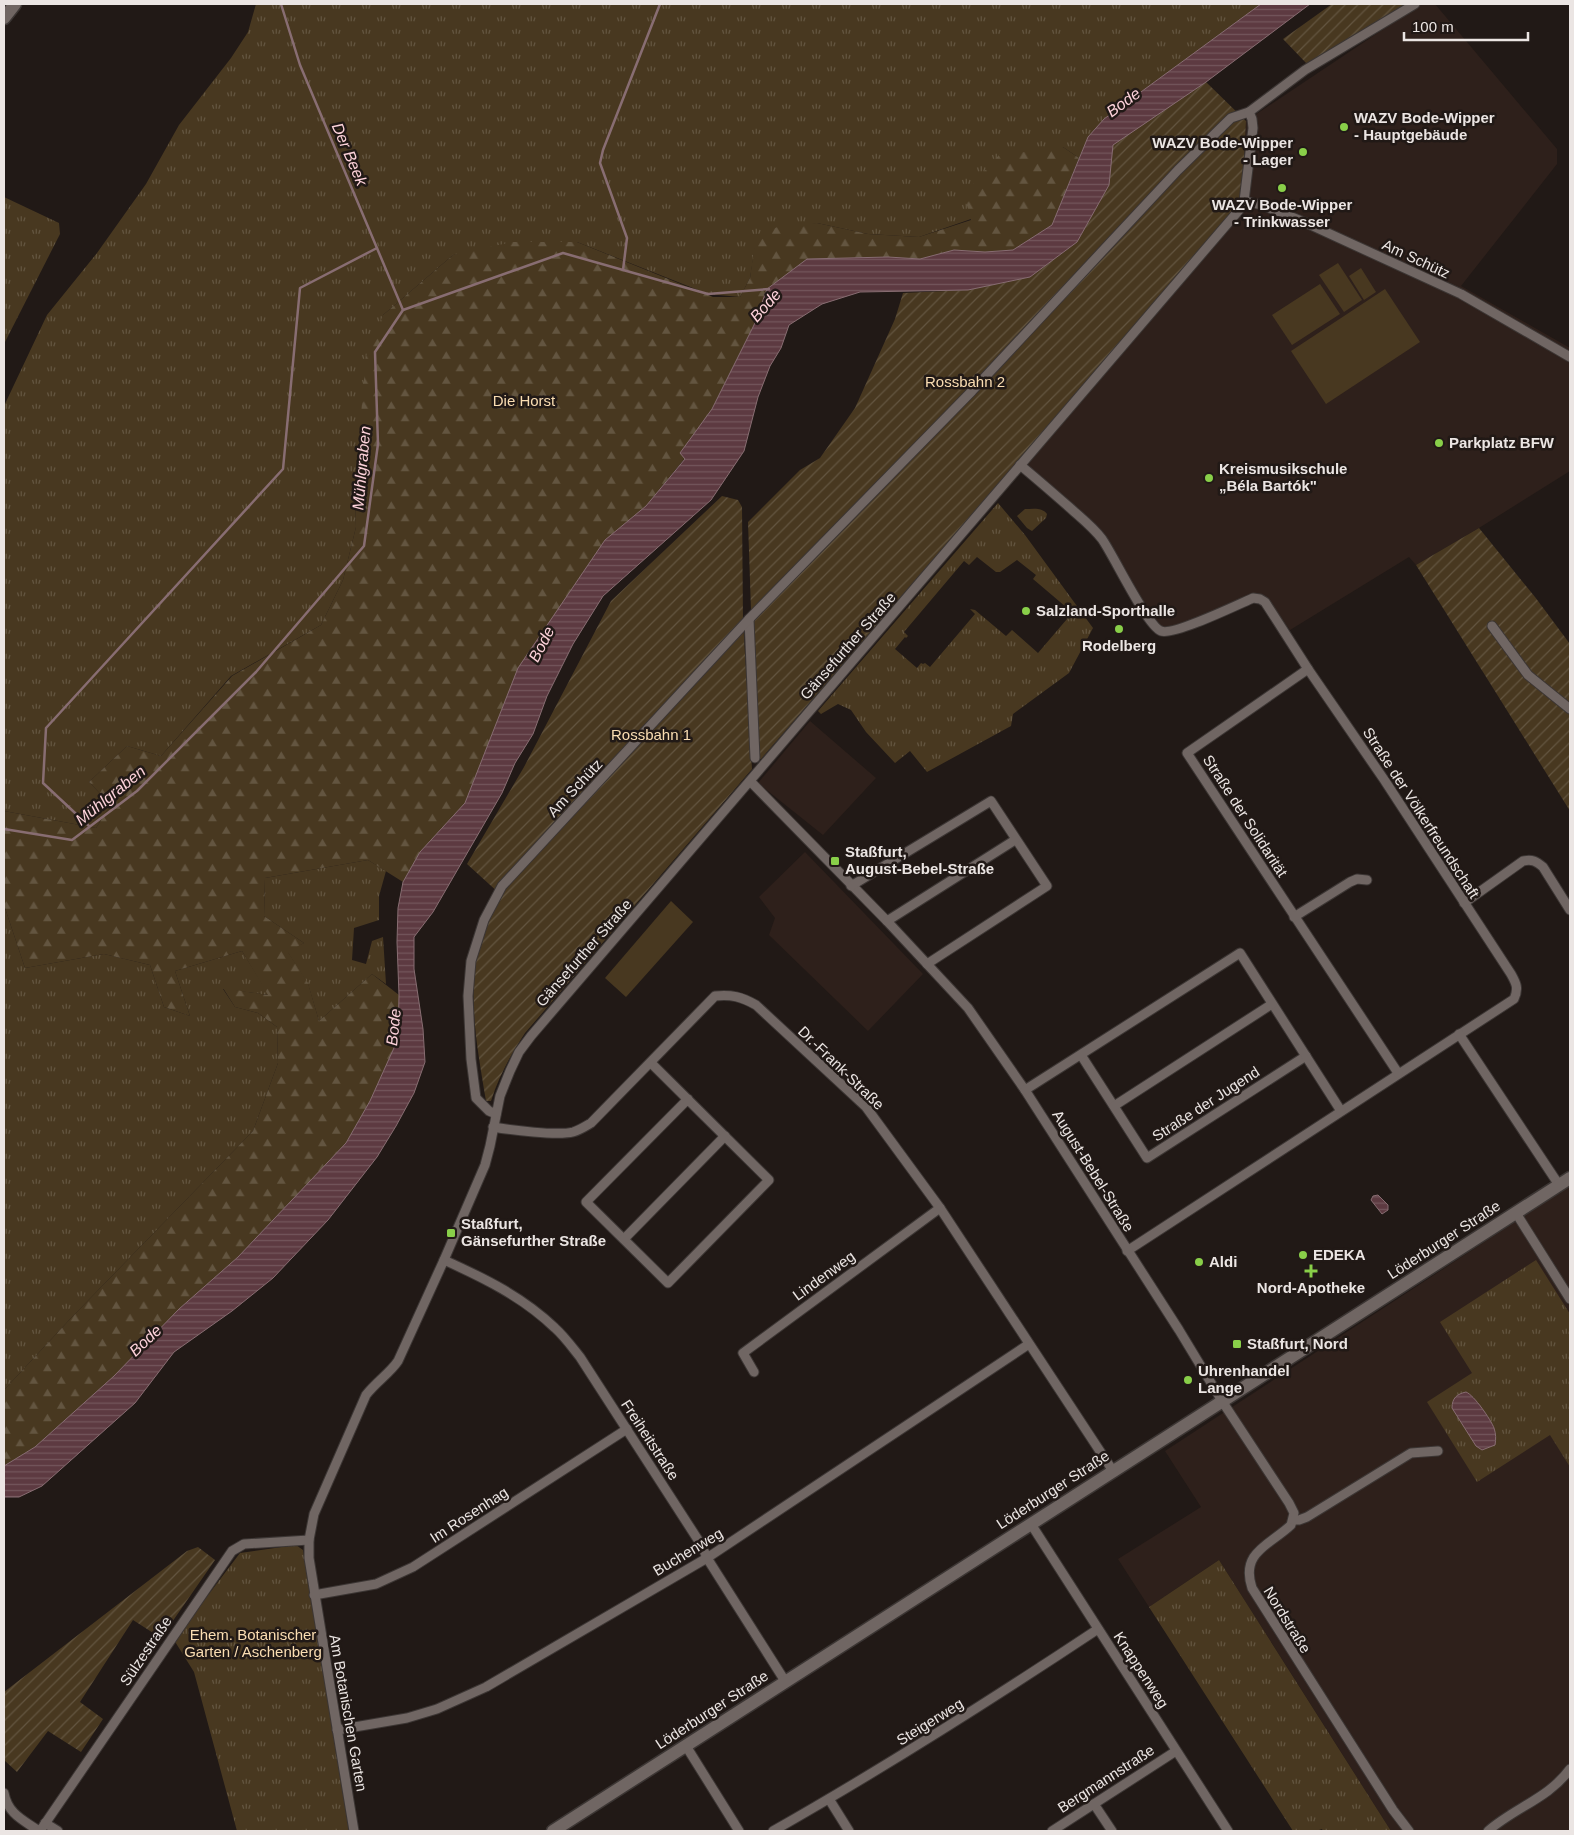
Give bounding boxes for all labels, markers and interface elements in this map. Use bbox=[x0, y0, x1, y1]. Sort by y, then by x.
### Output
scale bar bbox=[1404, 10, 1528, 42]
text: 100 m bbox=[1412, 18, 1454, 35]
water label: Bode bbox=[1103, 84, 1143, 120]
place label: WAZV Bode-Wipper - Hauptgebäude bbox=[1354, 109, 1495, 143]
water label: Der Beek bbox=[329, 120, 371, 189]
marker: WAZV Bode-Wipper - Hauptgebäude bbox=[1338, 121, 1350, 133]
place label: WAZV Bode-Wipper - Lager bbox=[1152, 134, 1293, 168]
marker: WAZV Bode-Wipper - Lager bbox=[1297, 146, 1309, 158]
marker: WAZV Bode-Wipper - Trinkwasser bbox=[1276, 182, 1288, 194]
place label: WAZV Bode-Wipper - Trinkwasser bbox=[1212, 196, 1353, 230]
street label: Am Schütz bbox=[1380, 236, 1453, 282]
water label: Bode bbox=[747, 286, 784, 325]
park label: Rossbahn 2 bbox=[925, 373, 1005, 390]
park label: Die Horst bbox=[493, 392, 556, 409]
water label: Mühlgraben bbox=[349, 425, 374, 511]
place label: Parkplatz BFW bbox=[1449, 434, 1555, 451]
marker: Parkplatz BFW bbox=[1433, 437, 1445, 449]
place label: Kreismusikschule „Béla Bartók" bbox=[1219, 460, 1347, 494]
marker: Kreismusikschule „Béla Bartók" bbox=[1203, 472, 1215, 484]
street label: Gänsefurther Straße bbox=[796, 588, 899, 703]
place label: Salzland-Sporthalle bbox=[1036, 602, 1175, 619]
marker: Salzland-Sporthalle bbox=[1020, 605, 1032, 617]
marker: Rodelberg bbox=[1113, 623, 1125, 635]
water label: Bode bbox=[525, 624, 558, 665]
place label: Rodelberg bbox=[1082, 637, 1156, 654]
street label: Straße der Völkerfreundschaft bbox=[1360, 724, 1483, 902]
park label: Rossbahn 1 bbox=[611, 726, 691, 743]
street label: Straße der Solidarität bbox=[1200, 752, 1292, 880]
street label: Am Schütz bbox=[544, 755, 606, 820]
water label: Mühlgraben bbox=[72, 762, 149, 829]
place label: Staßfurt, August-Bebel-Straße bbox=[845, 843, 994, 877]
marker: Staßfurt, August-Bebel-Straße bbox=[829, 855, 841, 867]
street label: Gänsefurther Straße bbox=[532, 895, 635, 1010]
water label: Bode bbox=[383, 1007, 404, 1047]
street label: Dr.-Frank-Straße bbox=[795, 1022, 888, 1113]
street label: Straße der Jugend bbox=[1149, 1063, 1262, 1145]
street label: August-Bebel-Straße bbox=[1049, 1107, 1138, 1235]
street label: Löderburger Straße bbox=[1384, 1197, 1503, 1282]
place label: Staßfurt, Gänsefurther Straße bbox=[461, 1215, 606, 1249]
marker: Staßfurt, Gänsefurther Straße bbox=[445, 1227, 457, 1239]
place label: EDEKA bbox=[1313, 1246, 1366, 1263]
street label: Lindenweg bbox=[789, 1247, 858, 1304]
marker: EDEKA bbox=[1297, 1249, 1309, 1261]
place label: Aldi bbox=[1209, 1253, 1237, 1270]
marker: Aldi bbox=[1193, 1256, 1205, 1268]
marker: Nord-Apotheke bbox=[1305, 1265, 1317, 1277]
place label: Nord-Apotheke bbox=[1257, 1279, 1365, 1296]
water label: Bode bbox=[126, 1321, 165, 1359]
place label: Staßfurt, Nord bbox=[1247, 1335, 1348, 1352]
marker: Staßfurt, Nord bbox=[1231, 1338, 1243, 1350]
place label: Uhrenhandel Lange bbox=[1198, 1362, 1290, 1396]
marker: Uhrenhandel Lange bbox=[1182, 1374, 1194, 1386]
street label: Freiheitstraße bbox=[618, 1396, 683, 1483]
street label: Löderburger Straße bbox=[993, 1447, 1112, 1532]
street label: Im Rosenhag bbox=[427, 1483, 511, 1546]
street label: Buchenweg bbox=[650, 1524, 726, 1579]
street label: Nordstraße bbox=[1260, 1583, 1315, 1656]
street label: Sülzestraße bbox=[116, 1613, 175, 1689]
park label: Ehem. Botanischer Garten / Aschenberg bbox=[184, 1626, 322, 1660]
street label: Knappenweg bbox=[1110, 1628, 1172, 1711]
street label: Am Botanischen Garten bbox=[326, 1633, 371, 1793]
street label: Löderburger Straße bbox=[652, 1667, 771, 1752]
street label: Steigerweg bbox=[893, 1694, 966, 1749]
street label: Bergmannstraße bbox=[1054, 1741, 1157, 1816]

